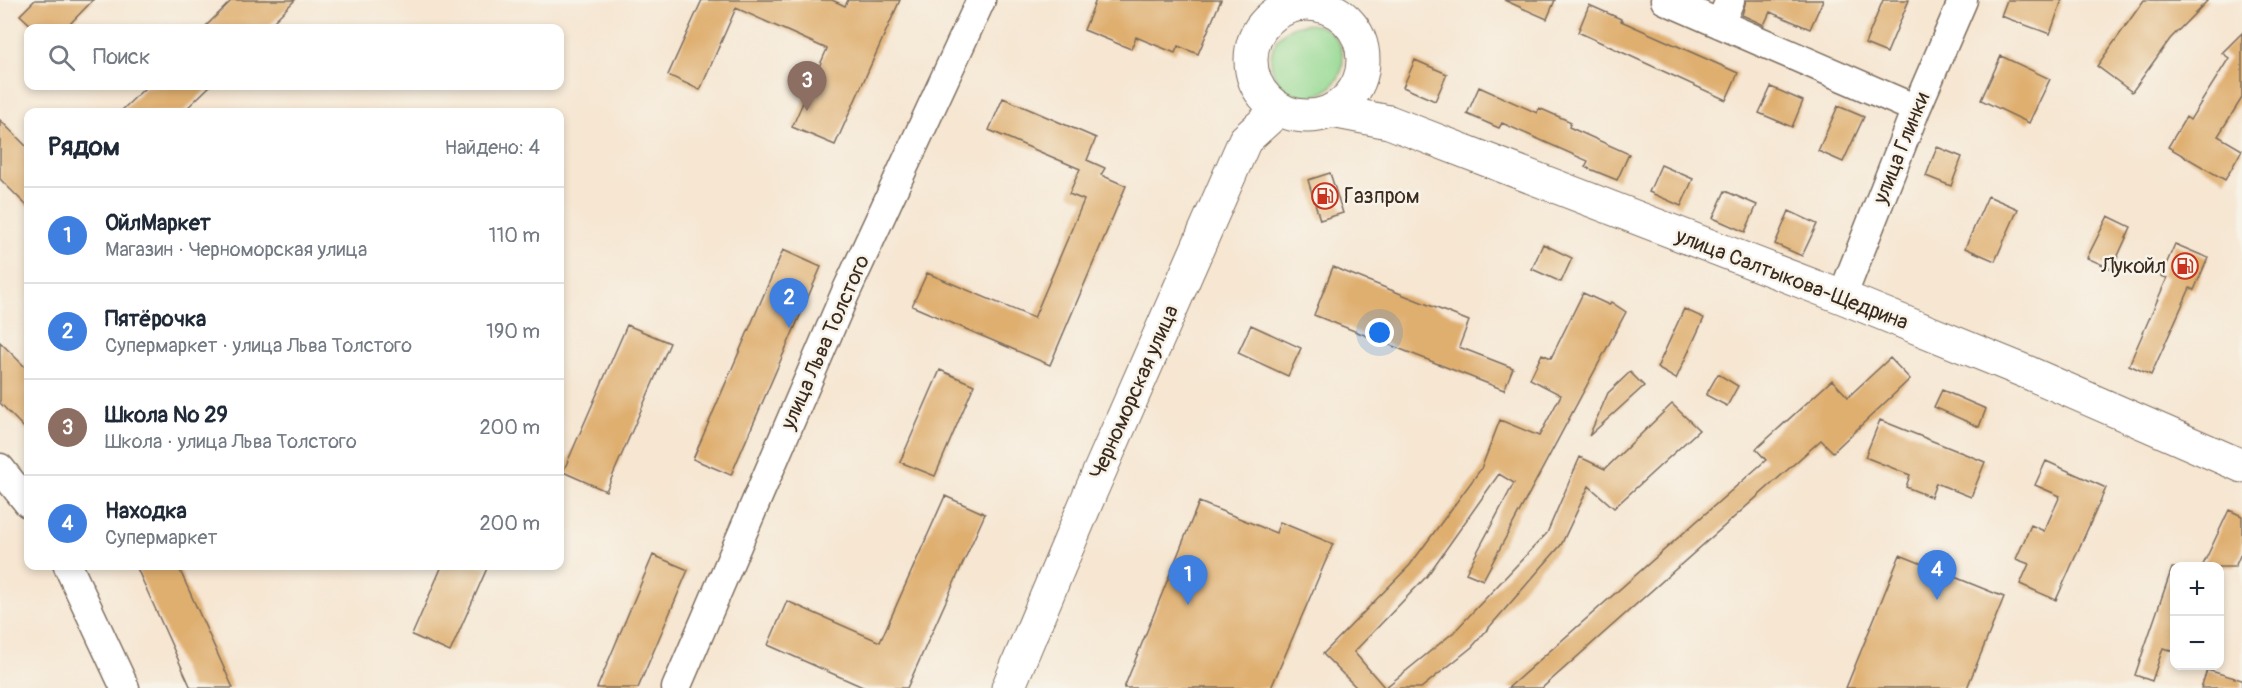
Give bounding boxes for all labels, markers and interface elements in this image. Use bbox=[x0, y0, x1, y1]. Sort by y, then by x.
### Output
search box bbox=[24, 24, 564, 90]
icon: search bbox=[45, 41, 78, 74]
text: Поиск bbox=[93, 43, 150, 71]
pin: 3 bbox=[788, 62, 826, 111]
street label: улица Глинки bbox=[1866, 88, 1936, 209]
text: Рядом bbox=[48, 131, 120, 163]
text: Найдено: 4 bbox=[445, 135, 540, 160]
fuel station icon: Газпром bbox=[1310, 181, 1340, 211]
place label: Газпром bbox=[1344, 183, 1420, 210]
text: ОйлМаркет bbox=[105, 209, 211, 237]
street label: улица Салтыкова-Щедрина bbox=[1671, 222, 1912, 336]
text: 1 bbox=[64, 223, 71, 248]
text: 110 m bbox=[489, 223, 540, 248]
text: Магазин · Черноморская улица bbox=[105, 237, 367, 262]
street label: улица Льва Толстого bbox=[774, 251, 876, 435]
fuel station icon: Лукойл bbox=[2170, 251, 2200, 281]
place label: Лукойл bbox=[2100, 253, 2166, 280]
pin: 2 bbox=[770, 278, 808, 328]
street label: Черноморская улица bbox=[1084, 301, 1185, 483]
text: Пятёрочка bbox=[105, 305, 206, 333]
your location bbox=[1365, 318, 1394, 347]
text: 2 bbox=[62, 319, 73, 344]
text: 190 m bbox=[486, 319, 540, 344]
text: Супермаркет · улица Льва Толстого bbox=[105, 333, 412, 358]
text: Школа № 29 bbox=[105, 401, 228, 429]
text: 3 bbox=[62, 415, 73, 440]
text: 200 m bbox=[479, 415, 540, 440]
text: Школа · улица Льва Толстого bbox=[105, 429, 357, 454]
text: Находка bbox=[105, 497, 187, 525]
text: 4 bbox=[62, 511, 73, 536]
text: 200 m bbox=[479, 511, 540, 536]
text: Супермаркет bbox=[105, 525, 217, 550]
pin: 4 bbox=[1918, 550, 1956, 600]
pin: 1 bbox=[1168, 556, 1208, 605]
map controls bbox=[2170, 562, 2224, 670]
button: + bbox=[2170, 562, 2224, 616]
button: − bbox=[2170, 616, 2224, 670]

